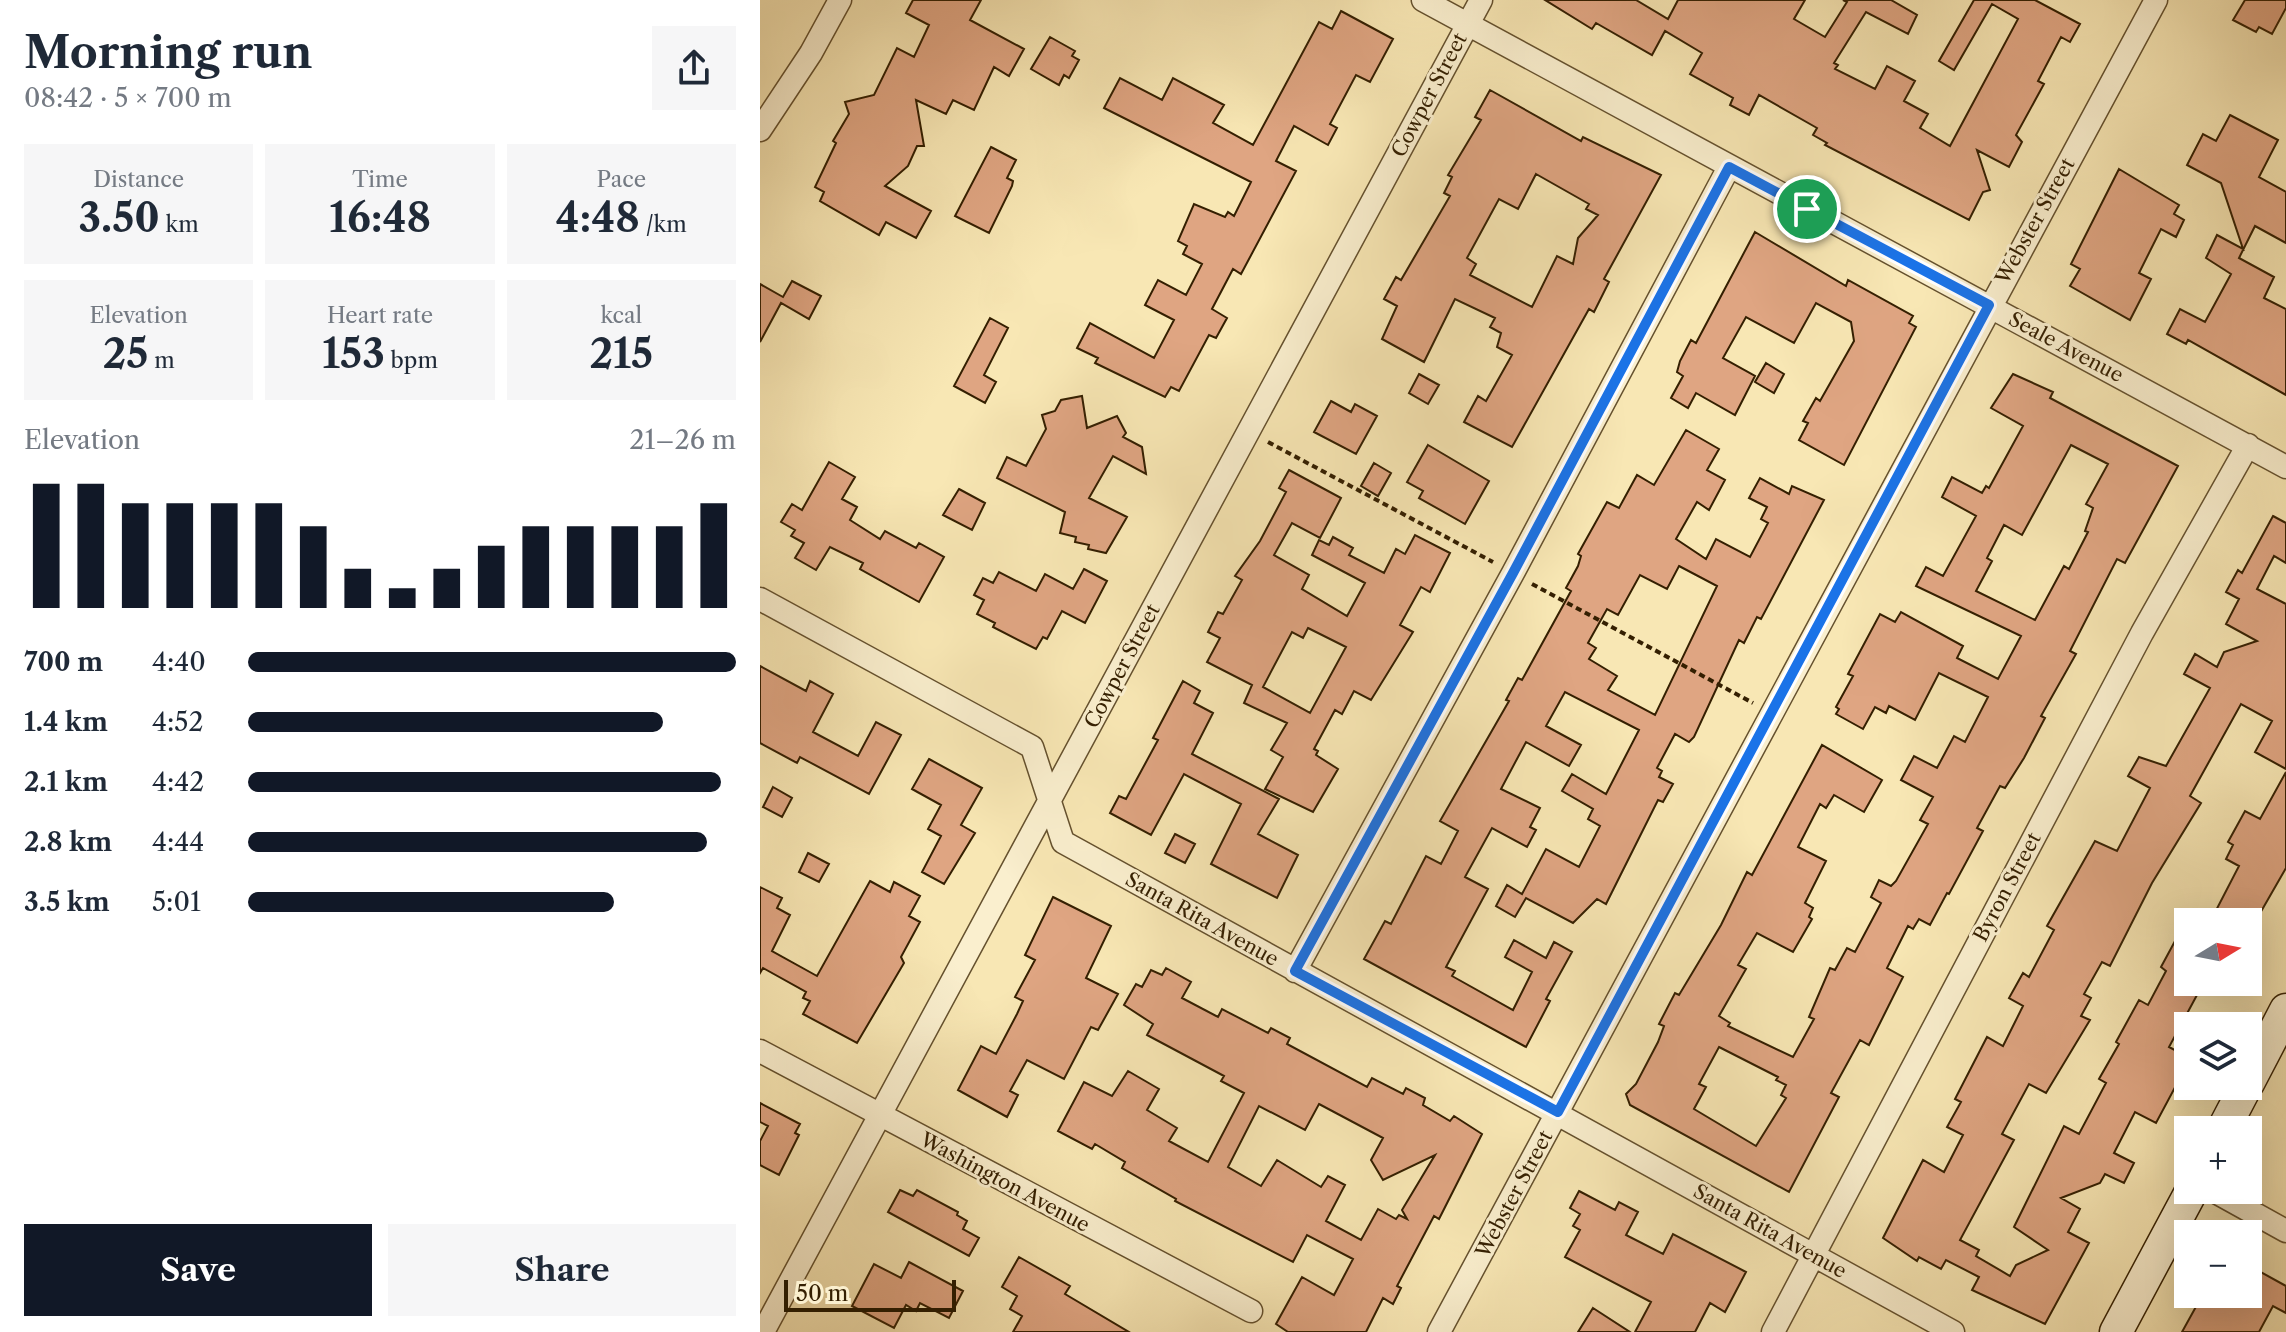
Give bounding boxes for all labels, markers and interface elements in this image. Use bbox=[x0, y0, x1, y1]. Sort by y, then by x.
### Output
text: Morning run bbox=[24, 25, 313, 79]
button: share bbox=[652, 26, 736, 110]
street label: Cowper Street bbox=[1386, 29, 1472, 161]
text: 08:42 · 5 × 700 m bbox=[24, 82, 232, 114]
street label: Webster Street bbox=[1990, 154, 2080, 289]
text: Distance bbox=[93, 166, 184, 193]
text: Time bbox=[352, 166, 408, 193]
text: Pace bbox=[596, 166, 646, 193]
pin bbox=[1773, 175, 1841, 243]
icon: arrive bbox=[1785, 187, 1829, 231]
text: 3.50 bbox=[79, 193, 160, 242]
text: 16:48 bbox=[329, 193, 431, 242]
text: 4:48 bbox=[556, 193, 640, 242]
text: km bbox=[160, 211, 199, 238]
text: /km bbox=[640, 211, 687, 238]
text: Elevation bbox=[90, 302, 188, 329]
text: Heart rate bbox=[327, 302, 433, 329]
text: kcal bbox=[601, 302, 642, 329]
street label: Seale Avenue bbox=[2005, 307, 2127, 387]
text: 25 bbox=[103, 329, 148, 378]
text: 153 bbox=[322, 329, 385, 378]
text: 215 bbox=[589, 329, 653, 378]
text: m bbox=[148, 347, 175, 374]
text: bpm bbox=[385, 347, 438, 374]
text: Elevation bbox=[24, 424, 140, 456]
text: 21–26 m bbox=[629, 424, 736, 456]
street label: Cowper Street bbox=[1079, 600, 1165, 732]
text: 700 m bbox=[24, 646, 103, 678]
text: 4:40 bbox=[152, 646, 206, 678]
text: 1.4 km bbox=[24, 706, 108, 738]
text: 4:52 bbox=[152, 706, 203, 738]
text: 2.1 km bbox=[24, 766, 108, 798]
text: 4:42 bbox=[152, 766, 204, 798]
text: 2.8 km bbox=[24, 826, 112, 858]
text: 4:44 bbox=[152, 826, 204, 858]
street label: Byron Street bbox=[1968, 828, 2046, 946]
street label: Santa Rita Avenue bbox=[1121, 867, 1283, 971]
text: 3.5 km bbox=[24, 886, 110, 918]
text: 5:01 bbox=[152, 886, 201, 918]
north arrow bbox=[2174, 908, 2262, 996]
map controls bbox=[2174, 908, 2262, 1308]
button: layers bbox=[2174, 1012, 2262, 1100]
button: + bbox=[2174, 1116, 2262, 1204]
street label: Webster Street bbox=[1470, 1126, 1558, 1262]
street label: Washington Avenue bbox=[915, 1127, 1094, 1237]
street label: Santa Rita Avenue bbox=[1689, 1179, 1851, 1283]
button: − bbox=[2174, 1220, 2262, 1308]
button: Save bbox=[24, 1224, 372, 1316]
button: Share bbox=[388, 1224, 736, 1316]
scale bar bbox=[784, 1276, 956, 1312]
text: 50 m bbox=[796, 1280, 848, 1307]

